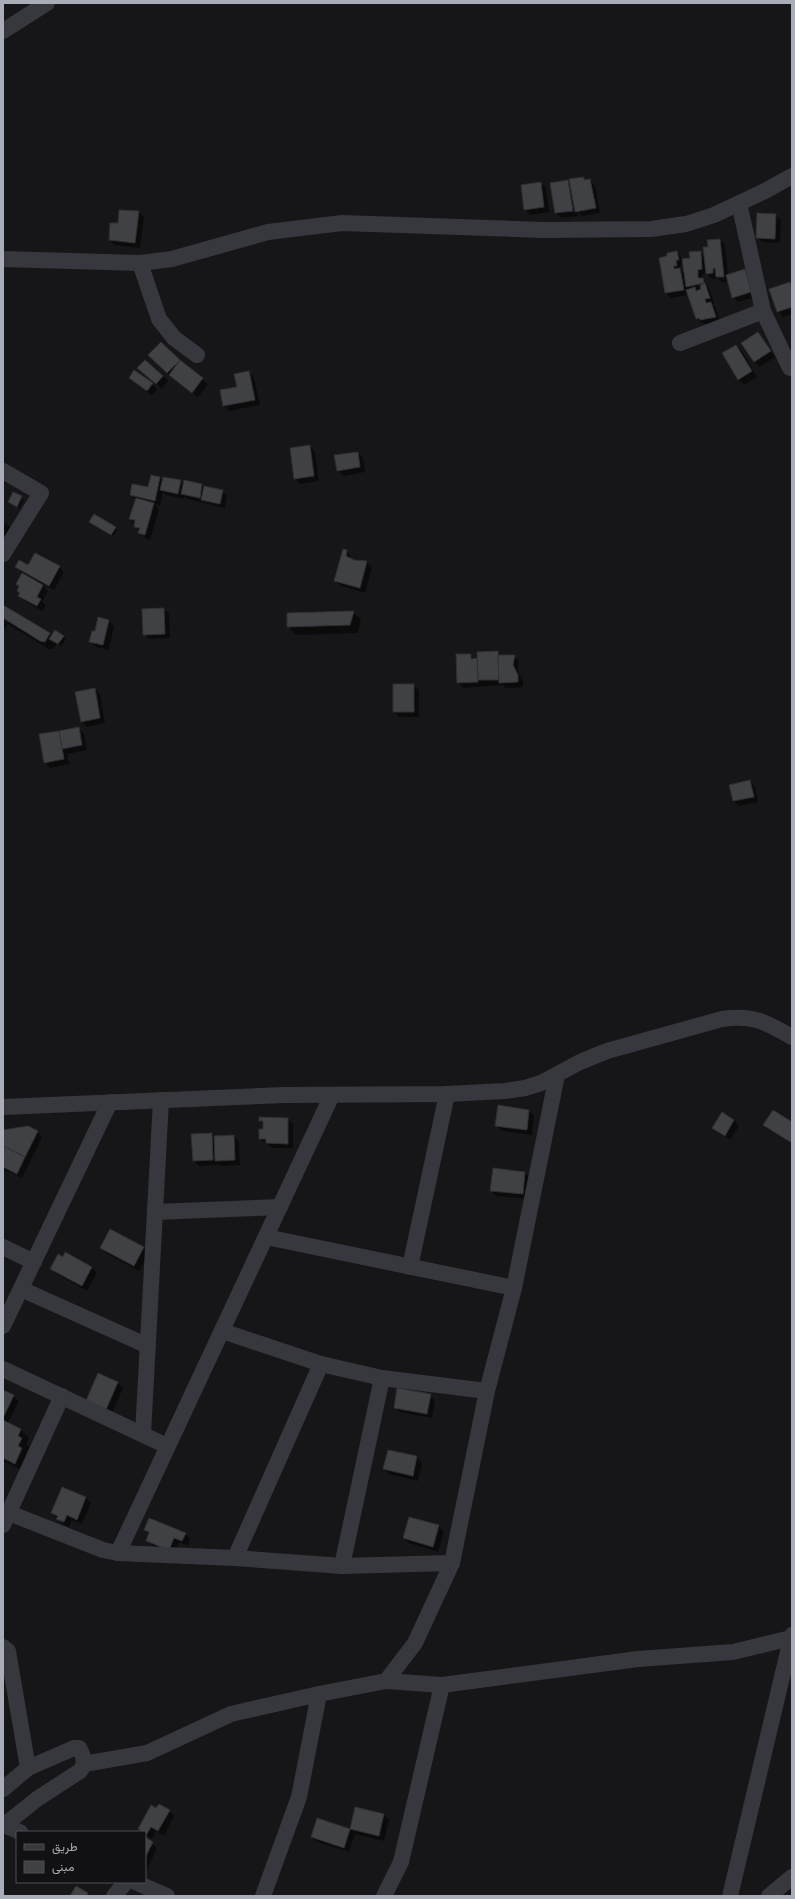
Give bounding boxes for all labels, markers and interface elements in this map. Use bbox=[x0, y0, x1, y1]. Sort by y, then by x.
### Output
legend bbox=[16, 1831, 146, 1883]
text: طريق bbox=[52, 1839, 78, 1855]
text: مبنى bbox=[52, 1859, 74, 1875]

